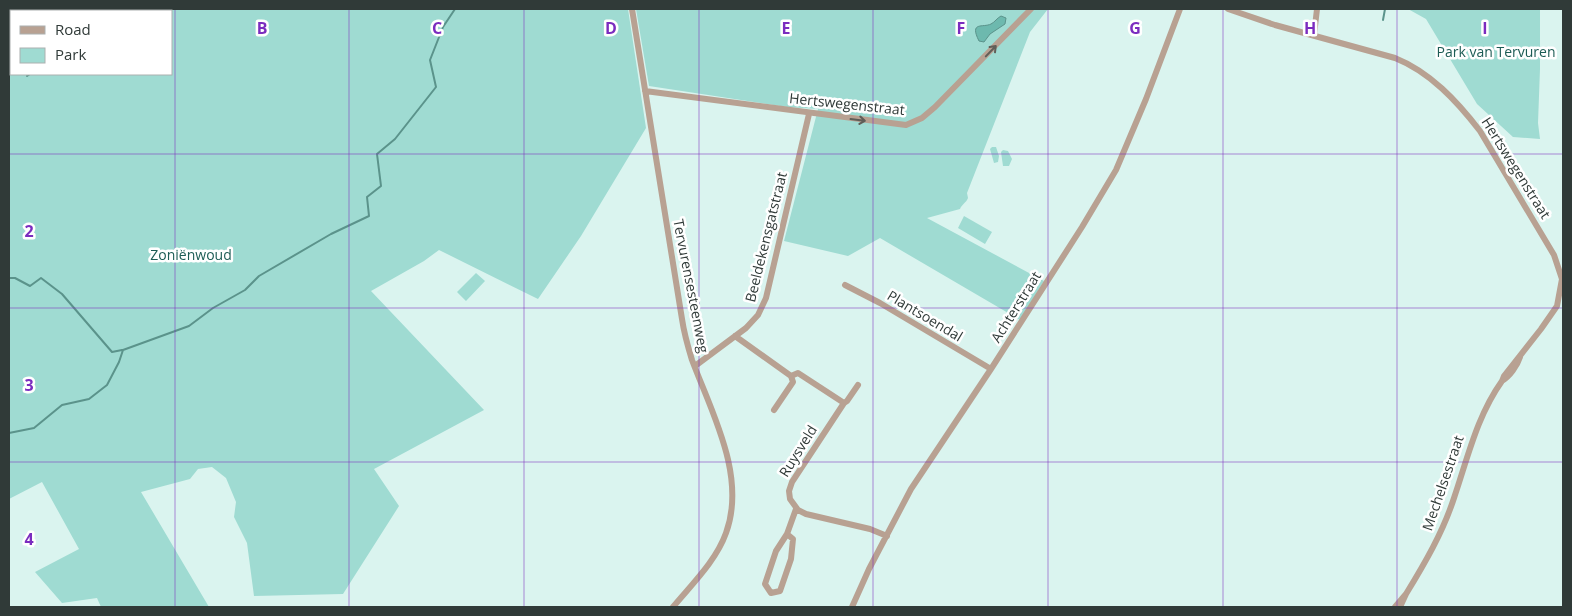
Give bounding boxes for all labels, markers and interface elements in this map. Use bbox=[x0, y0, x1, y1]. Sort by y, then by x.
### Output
legend bbox=[10, 10, 172, 75]
text: B bbox=[257, 17, 267, 39]
text: C bbox=[432, 17, 442, 39]
text: D bbox=[605, 17, 617, 39]
text: E bbox=[782, 17, 791, 39]
text: F bbox=[957, 17, 965, 39]
text: G bbox=[1129, 17, 1141, 39]
text: H bbox=[1304, 17, 1316, 39]
text: I bbox=[1482, 17, 1488, 39]
text: Road bbox=[55, 19, 91, 39]
park label: Park van Tervuren bbox=[1437, 42, 1555, 61]
text: Park bbox=[55, 44, 86, 64]
one-way arrow bbox=[985, 44, 997, 57]
street label: Hertswegenstraat bbox=[788, 88, 906, 119]
street label: Hertswegenstraat bbox=[1478, 113, 1555, 222]
one-way arrow bbox=[849, 115, 865, 125]
street label: Beeldekensgatstraat bbox=[740, 170, 791, 304]
street label: Tervurensesteenweg bbox=[669, 217, 714, 355]
text: 2 bbox=[24, 220, 34, 242]
park label: Zoniënwoud bbox=[150, 245, 232, 264]
street label: Achterstraat bbox=[986, 267, 1045, 346]
street label: Plantsoendal bbox=[884, 286, 966, 346]
text: 3 bbox=[24, 374, 34, 396]
street label: Ruysveld bbox=[774, 421, 821, 480]
street label: Mechelsestraat bbox=[1417, 433, 1468, 533]
text: 4 bbox=[24, 528, 34, 550]

